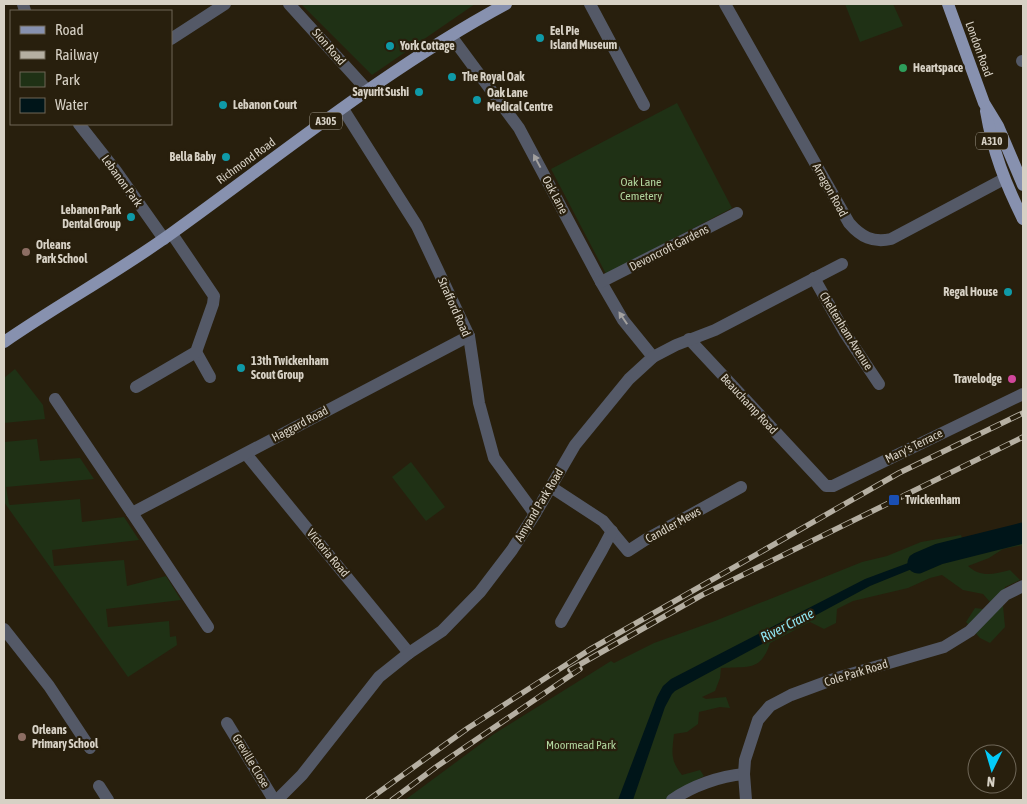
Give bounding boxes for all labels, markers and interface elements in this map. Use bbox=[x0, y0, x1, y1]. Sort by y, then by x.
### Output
legend bbox=[10, 10, 172, 125]
street label: London Road bbox=[963, 19, 995, 79]
text: Road bbox=[55, 21, 84, 38]
place label: Eel Pie Island Museum bbox=[550, 24, 618, 52]
street label: Sion Road bbox=[309, 26, 349, 68]
marker: Eel Pie Island Museum bbox=[534, 32, 546, 44]
place label: York Cottage bbox=[399, 39, 455, 53]
marker: York Cottage bbox=[384, 40, 396, 52]
text: Railway bbox=[55, 46, 99, 63]
place label: Heartspace bbox=[913, 61, 964, 75]
marker: Heartspace bbox=[897, 62, 909, 74]
place label: The Royal Oak bbox=[462, 70, 525, 84]
text: Park bbox=[55, 71, 80, 88]
marker: The Royal Oak bbox=[446, 71, 458, 83]
place label: Sayurit Sushi bbox=[353, 85, 409, 99]
marker: Sayurit Sushi bbox=[413, 86, 425, 98]
place label: Oak Lane Medical Centre bbox=[487, 86, 553, 114]
marker: Oak Lane Medical Centre bbox=[471, 94, 483, 106]
text: Water bbox=[55, 96, 88, 113]
place label: Lebanon Court bbox=[233, 98, 298, 112]
marker: Lebanon Court bbox=[217, 99, 229, 111]
road number: A305 bbox=[310, 112, 342, 130]
road number: A310 bbox=[976, 132, 1008, 150]
street label: Richmond Road bbox=[214, 135, 278, 187]
place label: Bella Baby bbox=[169, 150, 216, 164]
marker: Bella Baby bbox=[220, 151, 232, 163]
street label: Lebanon Park bbox=[99, 152, 146, 210]
one-way arrow bbox=[532, 154, 541, 167]
street label: Arragon Road bbox=[810, 161, 850, 219]
street label: Oak Lane bbox=[539, 174, 571, 216]
park label: Oak Lane Cemetery bbox=[620, 175, 662, 203]
place label: Lebanon Park Dental Group bbox=[61, 203, 122, 231]
marker: Lebanon Park Dental Group bbox=[125, 211, 137, 223]
street label: Devoncroft Gardens bbox=[627, 222, 711, 274]
place label: Orleans Park School bbox=[36, 238, 88, 266]
marker: Orleans Park School bbox=[20, 246, 32, 258]
street label: Strafford Road bbox=[435, 275, 473, 339]
place label: Regal House bbox=[943, 285, 999, 299]
marker: Regal House bbox=[1002, 286, 1014, 298]
street label: Cheltenham Avenue bbox=[816, 289, 876, 373]
one-way arrow bbox=[618, 312, 628, 325]
place label: 13th Twickenham Scout Group bbox=[251, 354, 329, 382]
marker: 13th Twickenham Scout Group bbox=[235, 362, 247, 374]
street label: Beauchamp Road bbox=[718, 371, 780, 437]
place label: Travelodge bbox=[954, 372, 1003, 386]
marker: Travelodge bbox=[1006, 373, 1018, 385]
street label: Haggard Road bbox=[269, 403, 331, 445]
street label: Mary's Terrace bbox=[883, 426, 945, 466]
street label: Amyand Park Road bbox=[512, 466, 566, 544]
marker: Twickenham bbox=[887, 493, 901, 507]
place label: Twickenham bbox=[905, 493, 961, 507]
street label: Candler Mews bbox=[643, 504, 703, 546]
street label: Victoria Road bbox=[304, 526, 352, 580]
water label: River Crane bbox=[758, 605, 816, 645]
street label: Cole Park Road bbox=[822, 657, 890, 689]
place label: Orleans Primary School bbox=[32, 723, 99, 751]
marker: Orleans Primary School bbox=[16, 731, 28, 743]
street label: Greville Close bbox=[230, 732, 272, 790]
park label: Moormead Park bbox=[546, 738, 617, 752]
north arrow bbox=[967, 744, 1017, 794]
text: N bbox=[986, 774, 996, 790]

